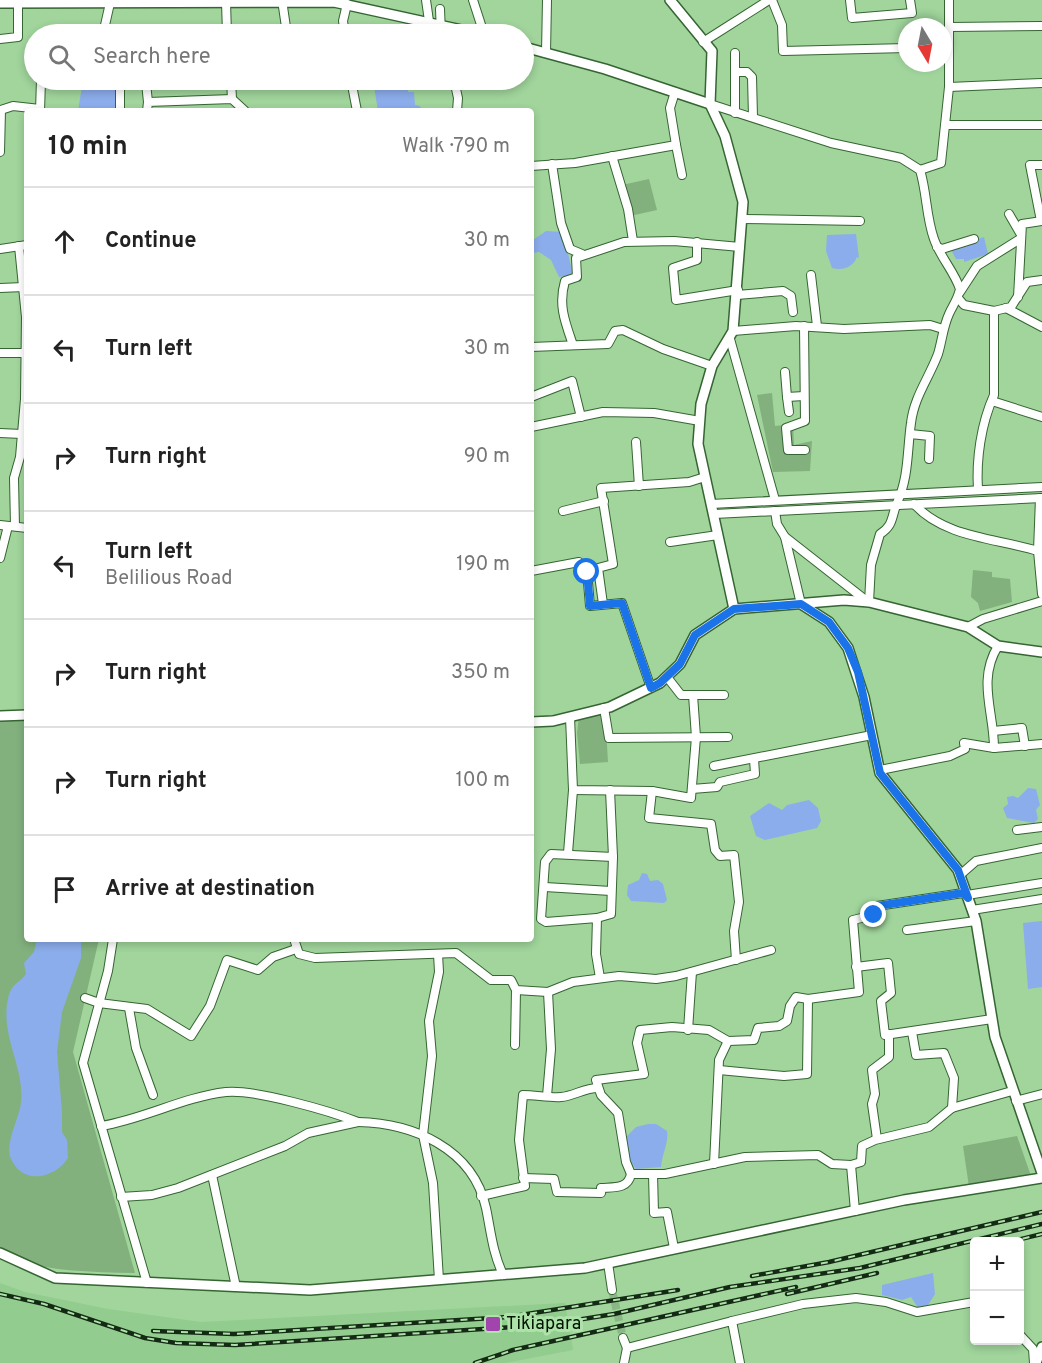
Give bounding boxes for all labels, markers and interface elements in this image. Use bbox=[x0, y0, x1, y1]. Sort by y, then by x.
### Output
north arrow bbox=[898, 18, 952, 72]
search box bbox=[24, 24, 534, 90]
icon: search bbox=[45, 41, 78, 74]
text: Search here bbox=[93, 44, 211, 71]
text: 10 min bbox=[48, 131, 128, 164]
text: Walk · 790 m bbox=[402, 134, 510, 160]
icon: ahead bbox=[48, 225, 81, 258]
text: Continue bbox=[105, 228, 196, 255]
text: 30 m bbox=[464, 228, 510, 254]
icon: left bbox=[48, 333, 81, 366]
text: Turn left bbox=[105, 336, 193, 363]
text: 30 m bbox=[464, 336, 510, 362]
icon: right bbox=[48, 441, 81, 474]
text: Turn right bbox=[105, 444, 207, 471]
text: 90 m bbox=[464, 444, 510, 470]
text: Turn left bbox=[105, 539, 193, 566]
icon: left bbox=[48, 549, 81, 582]
text: 190 m bbox=[456, 552, 510, 578]
route start bbox=[573, 558, 599, 584]
text: Belilious Road bbox=[105, 566, 233, 592]
icon: right bbox=[48, 657, 81, 690]
text: Turn right bbox=[105, 660, 207, 687]
text: 350 m bbox=[451, 660, 510, 686]
icon: right bbox=[48, 765, 81, 798]
text: Turn right bbox=[105, 768, 207, 795]
text: 100 m bbox=[455, 768, 510, 794]
icon: arrive bbox=[48, 873, 81, 906]
text: Arrive at destination bbox=[105, 876, 315, 903]
route end bbox=[860, 901, 886, 927]
map controls bbox=[970, 1237, 1024, 1345]
button: + bbox=[970, 1237, 1024, 1291]
button: − bbox=[970, 1291, 1024, 1345]
place label: Tikiapara bbox=[506, 1313, 581, 1336]
marker: Tikiapara bbox=[484, 1315, 502, 1333]

